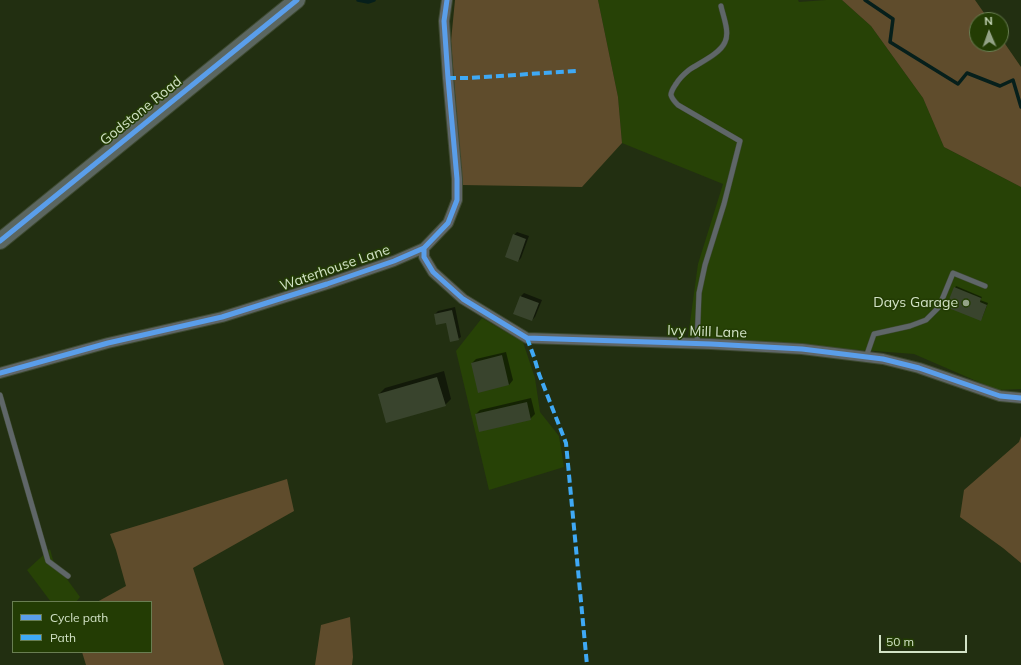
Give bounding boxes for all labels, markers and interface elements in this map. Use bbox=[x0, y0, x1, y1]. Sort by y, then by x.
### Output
north arrow bbox=[969, 12, 1009, 52]
text: N bbox=[984, 14, 993, 28]
street label: Godstone Road bbox=[97, 73, 185, 149]
street label: Waterhouse Lane bbox=[278, 241, 392, 295]
place label: Days Garage bbox=[873, 295, 958, 311]
marker: Days Garage bbox=[961, 298, 971, 308]
street label: Ivy Mill Lane bbox=[667, 322, 747, 342]
legend bbox=[12, 601, 152, 653]
text: Cycle path bbox=[50, 610, 108, 625]
scale bar bbox=[881, 627, 969, 653]
text: Path bbox=[50, 630, 76, 645]
text: 50 m bbox=[886, 634, 914, 649]

